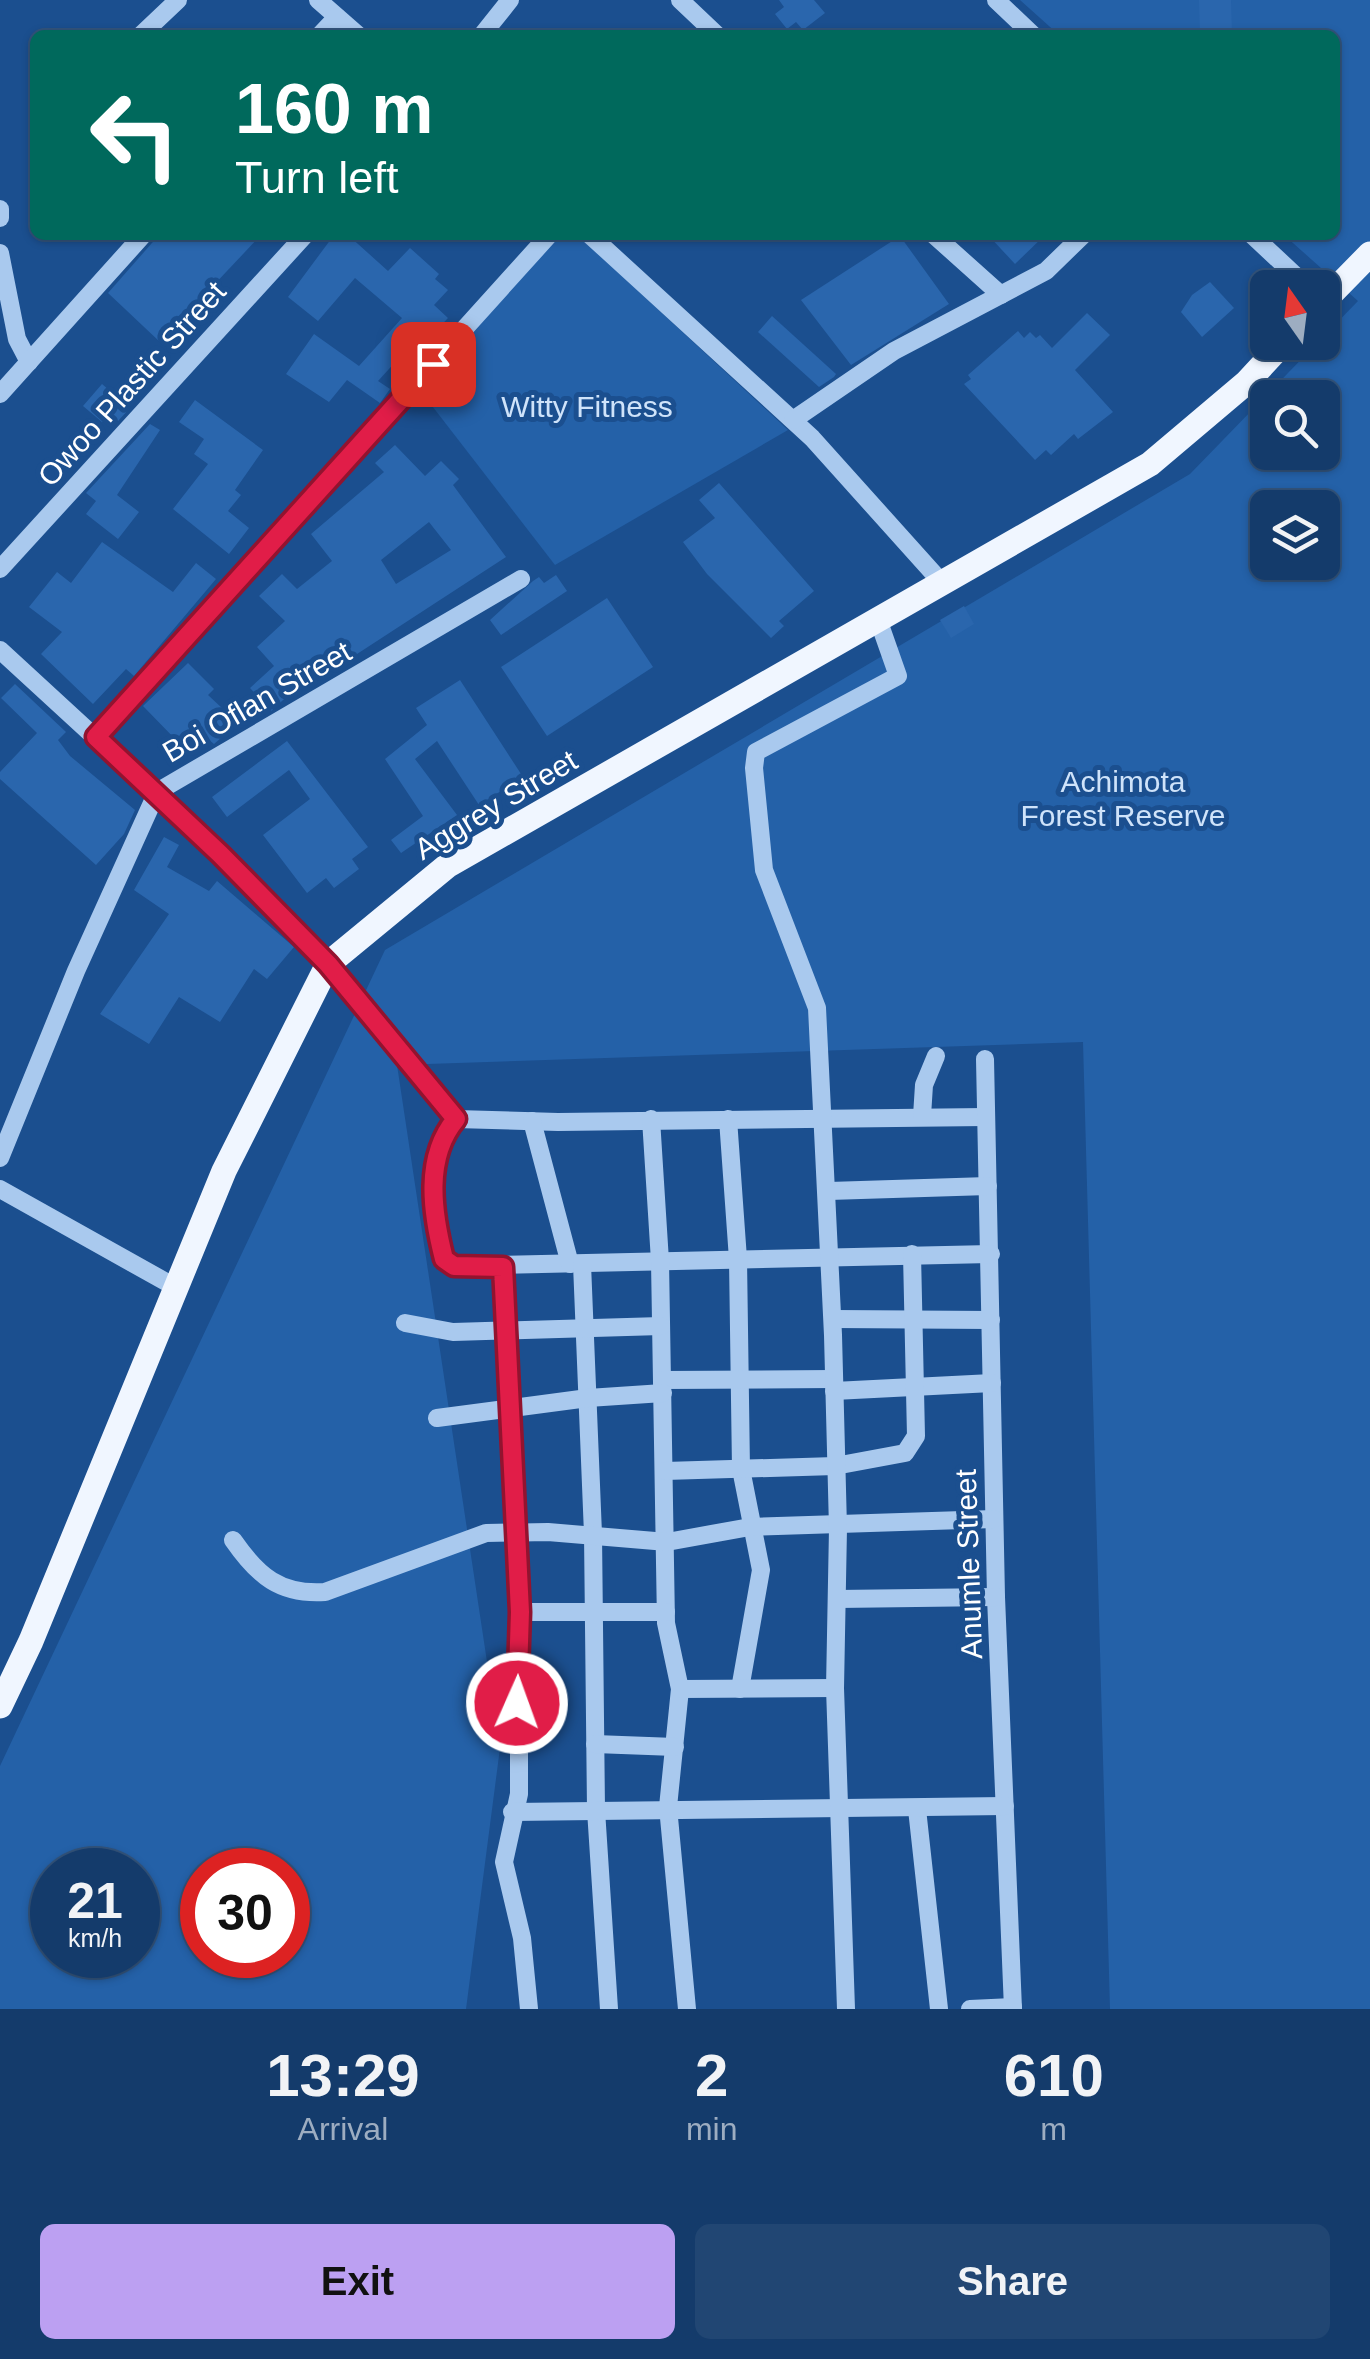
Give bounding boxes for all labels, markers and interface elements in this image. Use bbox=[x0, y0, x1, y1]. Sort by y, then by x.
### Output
icon: left bbox=[70, 70, 200, 200]
text: 160 m bbox=[235, 70, 433, 148]
text: Turn left bbox=[235, 152, 398, 203]
north arrow bbox=[1250, 270, 1340, 360]
map controls bbox=[1250, 270, 1340, 580]
street label: Owoo Plastic Street bbox=[31, 274, 232, 493]
pin bbox=[391, 322, 476, 407]
icon: arrive bbox=[406, 337, 461, 392]
button: search bbox=[1250, 380, 1340, 470]
park label: Witty Fitness bbox=[501, 390, 673, 423]
button: layers bbox=[1250, 490, 1340, 580]
street label: Boi Oflan Street bbox=[157, 634, 357, 769]
street label: Aggrey Street bbox=[409, 743, 583, 866]
park label: Achimota Forest Reserve bbox=[1020, 765, 1226, 832]
street label: Anumle Street bbox=[949, 1468, 988, 1660]
position arrow bbox=[465, 1651, 569, 1755]
speed limit sign: 30 bbox=[180, 1848, 310, 1978]
text: 21 bbox=[67, 1873, 123, 1929]
text: km/h bbox=[68, 1924, 122, 1952]
text: 13:29 bbox=[266, 2042, 420, 2109]
text: 2 bbox=[695, 2042, 728, 2109]
text: 610 bbox=[1004, 2042, 1104, 2109]
text: Arrival bbox=[298, 2111, 388, 2147]
text: min bbox=[686, 2111, 737, 2147]
text: m bbox=[1040, 2111, 1067, 2147]
button: Exit bbox=[40, 2224, 675, 2339]
button: Share bbox=[695, 2224, 1330, 2339]

